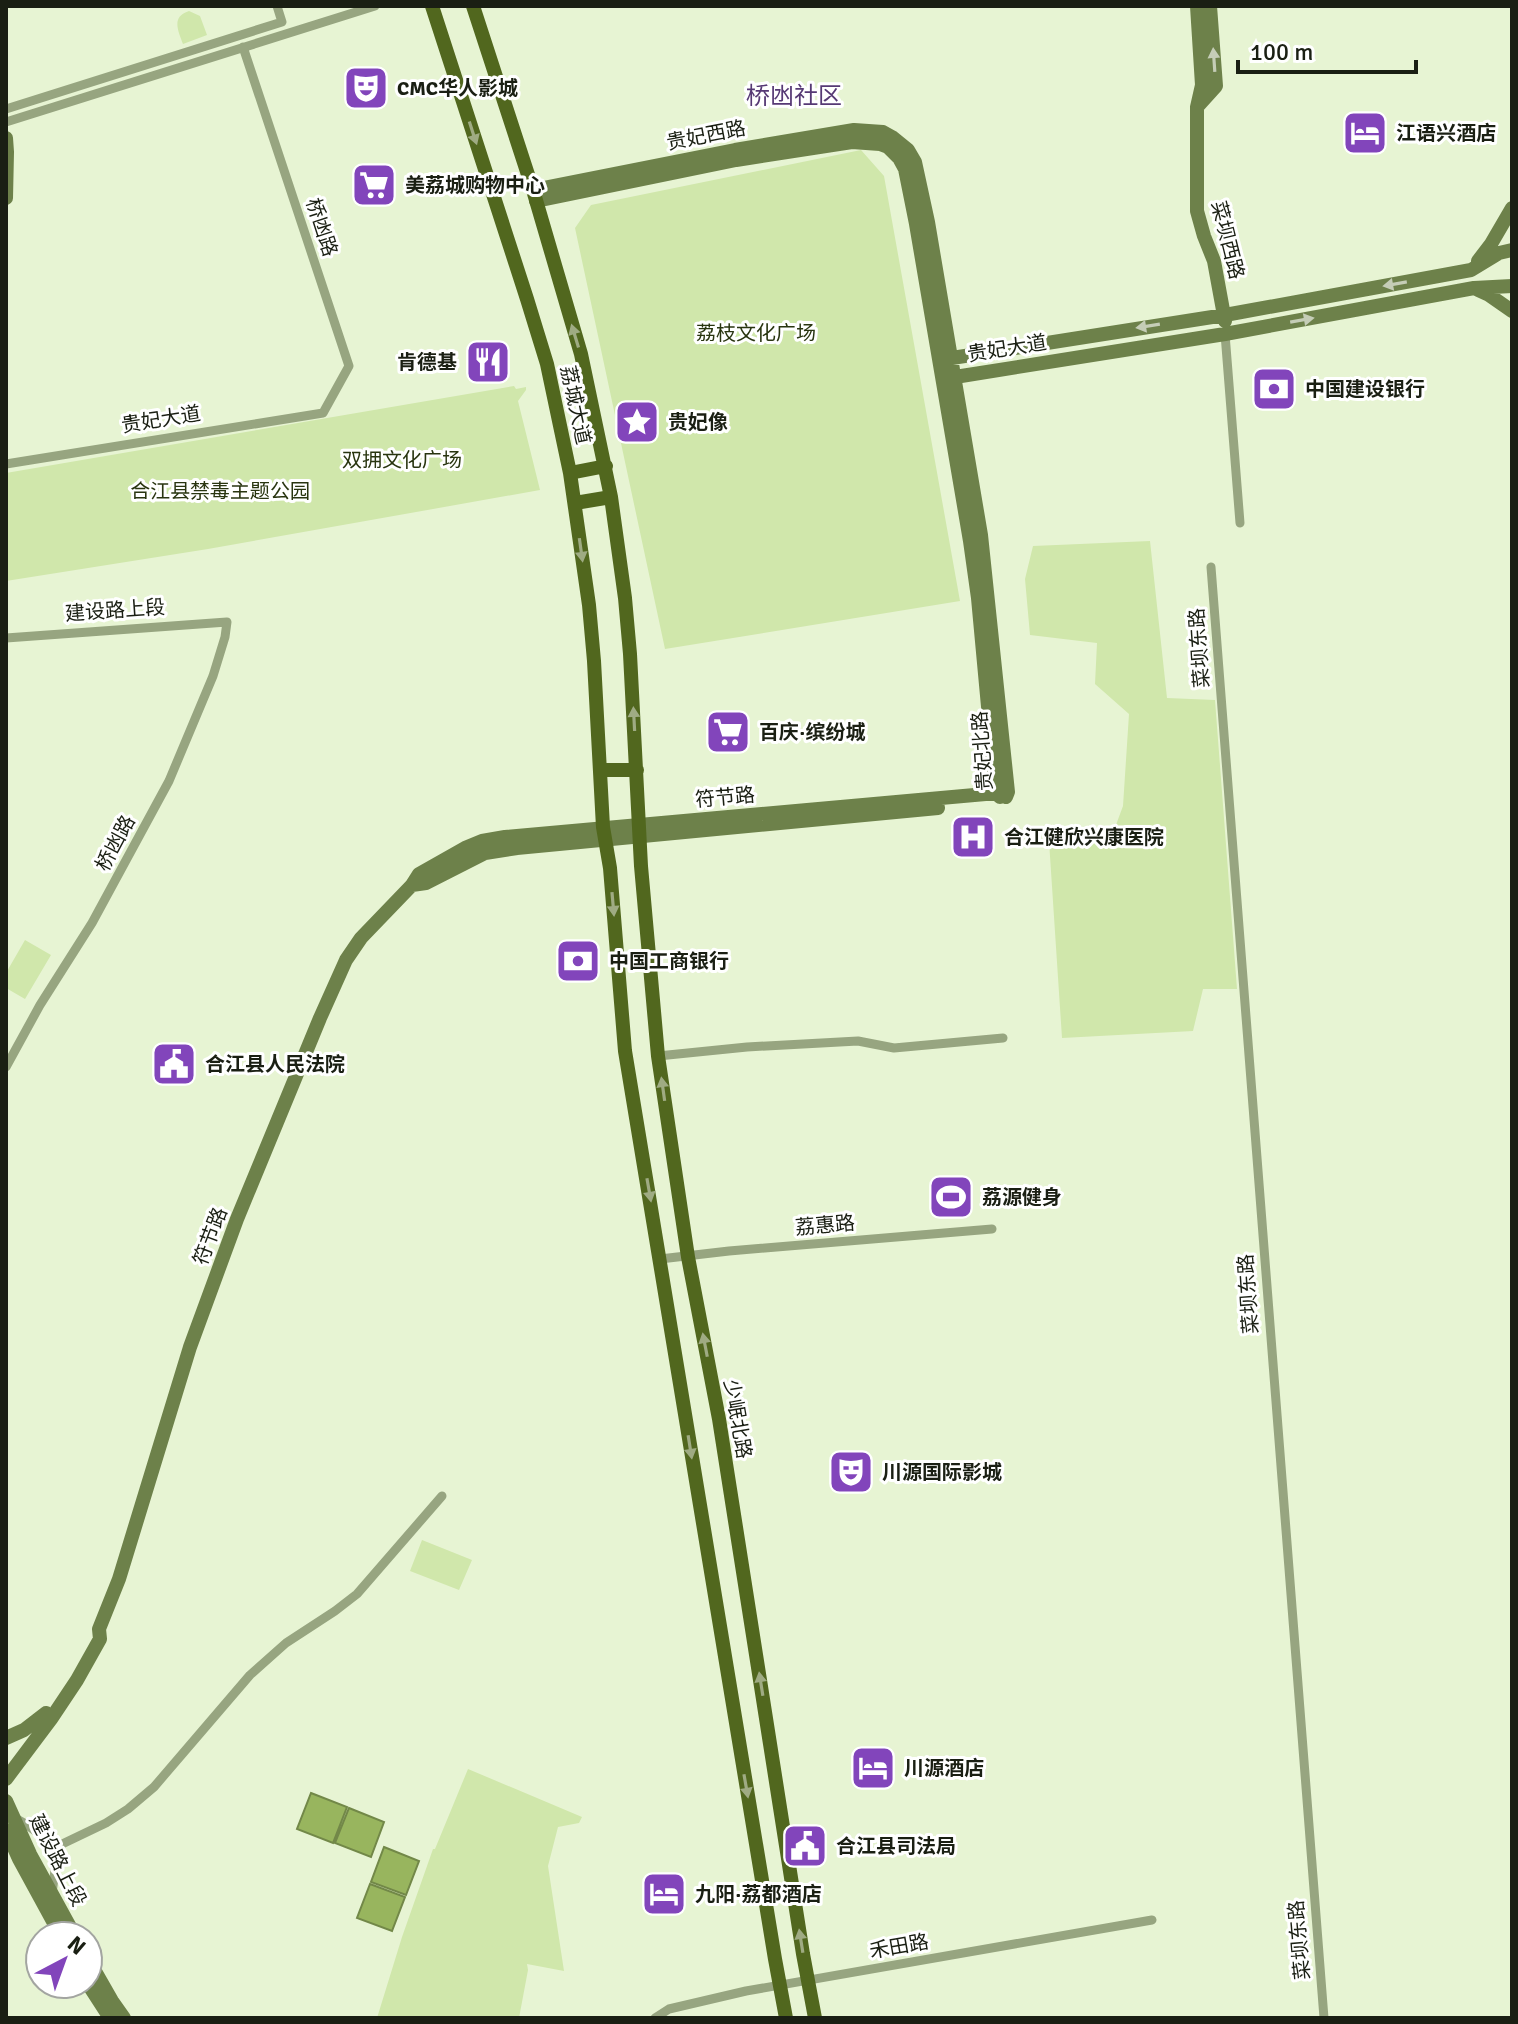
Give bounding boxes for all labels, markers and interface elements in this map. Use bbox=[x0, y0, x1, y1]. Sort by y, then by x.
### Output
scale bar bbox=[1238, 24, 1416, 74]
text: 100 m bbox=[1250, 37, 1313, 67]
one-way arrow bbox=[1207, 47, 1220, 72]
theatre icon: CMC华人影城 bbox=[342, 64, 390, 112]
place label: CMC华人影城 bbox=[397, 76, 518, 101]
district label: 桥凼社区 bbox=[746, 81, 842, 111]
hotel icon: 江语兴酒店 bbox=[1341, 109, 1389, 157]
street label: 贵妃西路 bbox=[664, 116, 748, 155]
place label: 江语兴酒店 bbox=[1396, 121, 1496, 146]
one-way arrow bbox=[468, 122, 480, 146]
supermarket icon: 美荔城购物中心 bbox=[350, 161, 398, 209]
place label: 美荔城购物中心 bbox=[405, 173, 545, 198]
street label: 桥凼路 bbox=[300, 195, 343, 260]
street label: 菜坝西路 bbox=[1206, 198, 1249, 282]
one-way arrow bbox=[1382, 278, 1407, 290]
one-way arrow bbox=[1290, 314, 1315, 326]
one-way arrow bbox=[1135, 320, 1160, 333]
park label: 荔枝文化广场 bbox=[696, 321, 816, 346]
one-way arrow bbox=[568, 323, 581, 347]
street label: 贵妃大道 bbox=[966, 330, 1049, 367]
restaurant icon: 肯德基 bbox=[464, 338, 512, 386]
place label: 肯德基 bbox=[397, 350, 457, 375]
street label: 荔城大道 bbox=[555, 363, 596, 447]
bank icon: 中国建设银行 bbox=[1250, 365, 1298, 413]
place label: 中国建设银行 bbox=[1305, 377, 1425, 402]
place icon: 贵妃像 bbox=[613, 398, 661, 446]
street label: 贵妃大道 bbox=[120, 401, 203, 438]
place label: 贵妃像 bbox=[668, 410, 728, 435]
park label: 双拥文化广场 bbox=[342, 448, 462, 473]
park label: 合江县禁毒主题公园 bbox=[130, 479, 310, 504]
one-way arrow bbox=[575, 538, 588, 563]
street label: 建设路上段 bbox=[64, 595, 166, 626]
street label: 菜坝东路 bbox=[1184, 607, 1215, 689]
one-way arrow bbox=[627, 706, 640, 731]
supermarket icon: 百庆·缤纷城 bbox=[704, 708, 752, 756]
street label: 贵妃北路 bbox=[967, 710, 998, 792]
place label: 百庆·缤纷城 bbox=[759, 720, 866, 745]
street label: 符节路 bbox=[694, 782, 756, 813]
street label: 桥凼路 bbox=[90, 811, 141, 876]
hospital icon: 合江健欣兴康医院 bbox=[949, 813, 997, 861]
place label: 合江健欣兴康医院 bbox=[1004, 825, 1164, 850]
one-way arrow bbox=[607, 892, 620, 917]
bank icon: 中国工商银行 bbox=[554, 937, 602, 985]
place label: 中国工商银行 bbox=[609, 949, 729, 974]
public building icon: 合江县人民法院 bbox=[150, 1040, 198, 1088]
place label: 合江县人民法院 bbox=[205, 1052, 345, 1077]
one-way arrow bbox=[656, 1076, 669, 1101]
sports icon: 荔源健身 bbox=[927, 1173, 975, 1221]
one-way arrow bbox=[643, 1178, 655, 1203]
place label: 荔源健身 bbox=[982, 1185, 1062, 1210]
street label: 符节路 bbox=[188, 1204, 233, 1269]
street label: 荔惠路 bbox=[794, 1210, 856, 1241]
street label: 菜坝东路 bbox=[1233, 1253, 1264, 1335]
one-way arrow bbox=[698, 1332, 710, 1357]
street label: 少岷北路 bbox=[718, 1378, 757, 1461]
one-way arrow bbox=[685, 1434, 697, 1459]
theatre icon: 川源国际影城 bbox=[827, 1448, 875, 1496]
place label: 川源国际影城 bbox=[882, 1460, 1002, 1485]
one-way arrow bbox=[754, 1672, 767, 1697]
hotel icon: 川源酒店 bbox=[849, 1744, 897, 1792]
place label: 川源酒店 bbox=[904, 1756, 984, 1781]
one-way arrow bbox=[740, 1774, 753, 1799]
street label: 建设路上段 bbox=[24, 1810, 91, 1910]
public building icon: 合江县司法局 bbox=[781, 1822, 829, 1870]
place label: 合江县司法局 bbox=[836, 1834, 956, 1859]
hotel icon: 九阳·荔都酒店 bbox=[640, 1870, 688, 1918]
place label: 九阳·荔都酒店 bbox=[695, 1882, 822, 1907]
street label: 菜坝东路 bbox=[1284, 1899, 1315, 1981]
north arrow bbox=[24, 1920, 104, 2000]
one-way arrow bbox=[794, 1928, 807, 1953]
street label: 禾田路 bbox=[867, 1929, 931, 1964]
text: N bbox=[62, 1930, 91, 1960]

